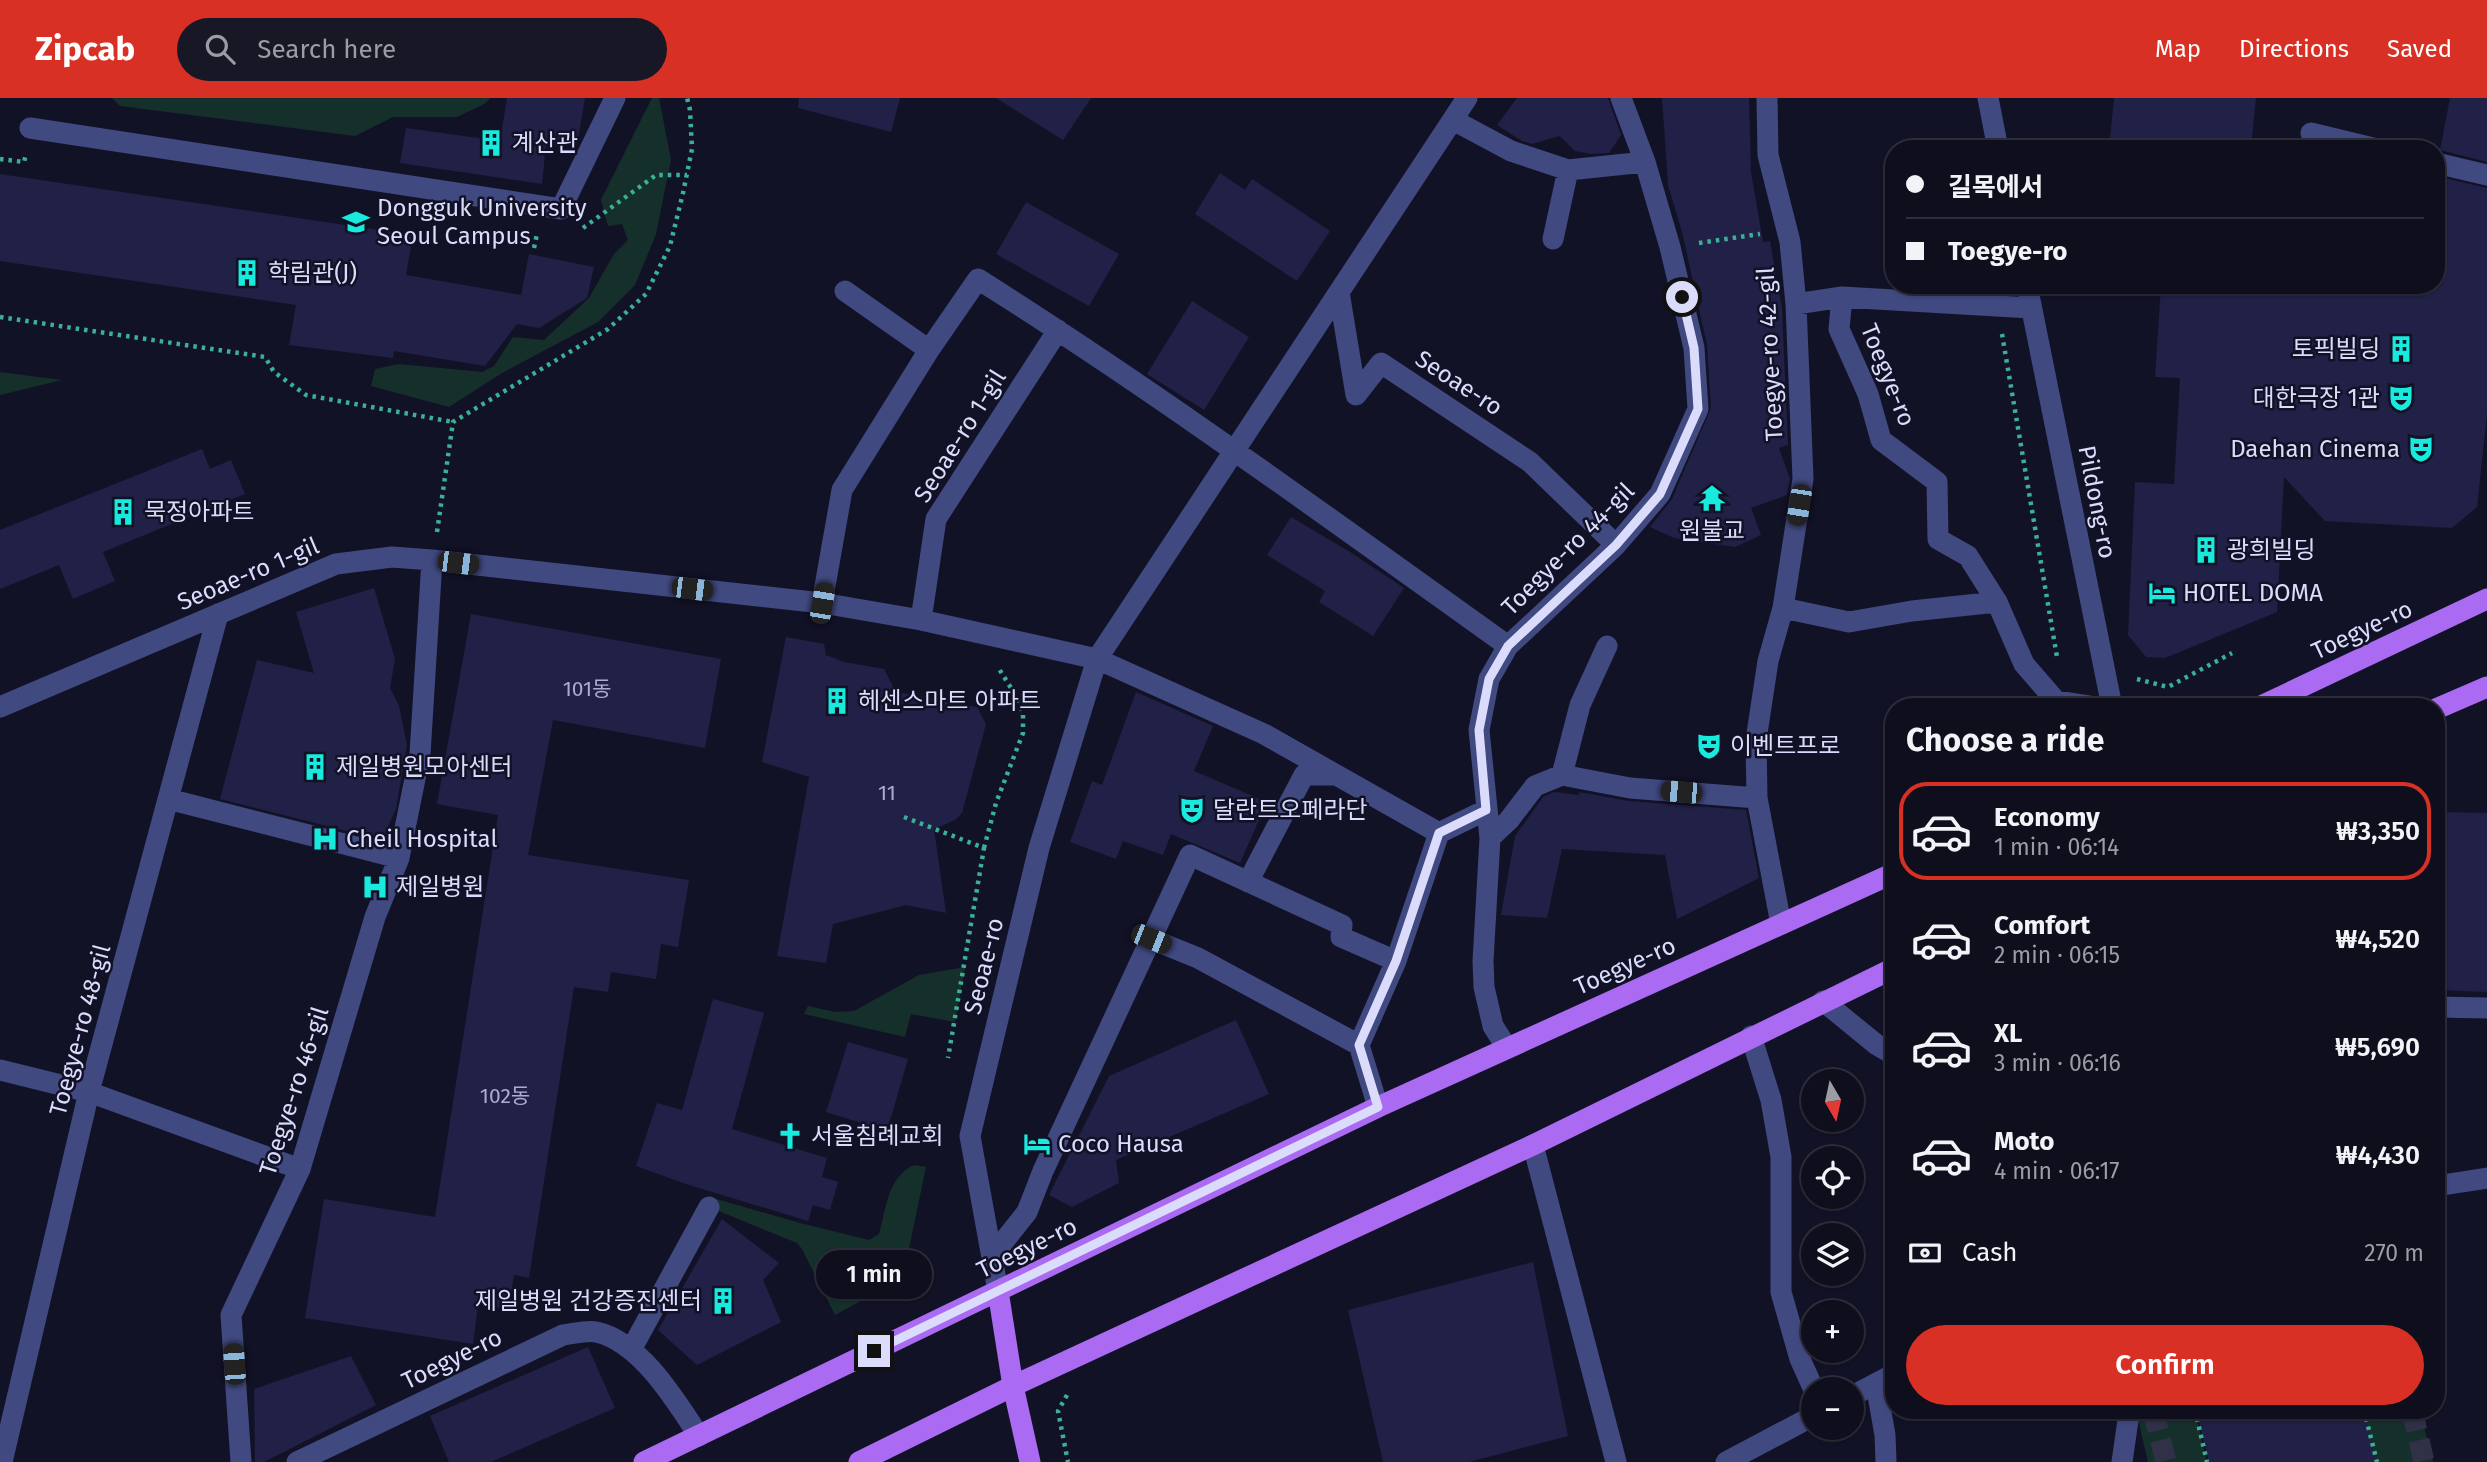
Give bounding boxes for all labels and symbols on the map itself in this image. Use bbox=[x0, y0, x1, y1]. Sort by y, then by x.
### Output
building icon: 계산관 bbox=[476, 128, 506, 158]
place label: 계산관 bbox=[512, 129, 578, 157]
place label: Dongguk University Seoul Campus bbox=[377, 194, 587, 250]
school or university icon: Dongguk University Seoul Campus bbox=[341, 207, 371, 237]
building icon: 학림관(J) bbox=[232, 258, 262, 288]
place label: 학림관(J) bbox=[268, 259, 357, 287]
street label: Toegye-ro 42-gil bbox=[1751, 266, 1789, 442]
route start bbox=[1666, 281, 1698, 313]
street label: Toegye-ro bbox=[1855, 320, 1921, 430]
building icon: 토픽빌딩 bbox=[2386, 334, 2416, 364]
place label: 토픽빌딩 bbox=[2292, 335, 2380, 363]
street label: Seoae-ro bbox=[1410, 344, 1508, 422]
street label: Seoae-ro 1-gil bbox=[908, 365, 1012, 507]
theatre icon: 대한극장 1관 bbox=[2386, 383, 2416, 413]
place label: 대한극장 1관 bbox=[2253, 384, 2380, 412]
theatre icon: Daehan Cinema bbox=[2406, 434, 2436, 464]
place label: Daehan Cinema bbox=[2230, 435, 2400, 463]
street label: Pildong-ro bbox=[2072, 443, 2122, 561]
street label: Toegye-ro 44-gil bbox=[1496, 477, 1640, 621]
temple icon: 원불교 bbox=[1697, 483, 1727, 513]
car bbox=[1786, 483, 1813, 527]
building icon: 묵정아파트 bbox=[108, 497, 138, 527]
place label: 묵정아파트 bbox=[144, 498, 254, 526]
place label: 원불교 bbox=[1679, 517, 1745, 545]
street label: Seoae-ro 1-gil bbox=[173, 532, 323, 616]
building icon: 광희빌딩 bbox=[2191, 535, 2221, 565]
place label: 광희빌딩 bbox=[2227, 536, 2315, 564]
car bbox=[436, 550, 481, 576]
car bbox=[670, 576, 715, 602]
hotel icon: HOTEL DOMA bbox=[2147, 578, 2177, 608]
place label: HOTEL DOMA bbox=[2183, 579, 2323, 607]
car bbox=[809, 580, 836, 626]
street label: Toegye-ro bbox=[2307, 595, 2417, 665]
house number: 101동 bbox=[563, 676, 611, 702]
building icon: 헤센스마트 아파트 bbox=[822, 686, 852, 716]
place label: 헤센스마트 아파트 bbox=[858, 687, 1041, 715]
theatre icon: 이벤트프로 bbox=[1694, 731, 1724, 761]
place label: 이벤트프로 bbox=[1730, 732, 1840, 760]
building icon: 제일병원모아센터 bbox=[300, 752, 330, 782]
place label: 제일병원모아센터 bbox=[336, 753, 513, 781]
house number: 11 bbox=[878, 780, 896, 806]
car bbox=[1660, 780, 1703, 804]
theatre icon: 달란트오페라단 bbox=[1177, 795, 1207, 825]
place label: 달란트오페라단 bbox=[1213, 796, 1368, 824]
hospital icon: Cheil Hospital bbox=[310, 824, 340, 854]
place label: Cheil Hospital bbox=[346, 825, 497, 853]
hospital icon: 제일병원 bbox=[360, 872, 390, 902]
place label: 제일병원 bbox=[396, 873, 484, 901]
street label: Seoae-ro bbox=[959, 915, 1009, 1017]
car bbox=[1128, 921, 1175, 957]
street label: Toegye-ro bbox=[1570, 931, 1680, 1001]
street label: Toegye-ro 48-gil bbox=[44, 941, 116, 1119]
street label: Toegye-ro 46-gil bbox=[254, 1003, 334, 1179]
north arrow bbox=[1801, 1069, 1864, 1132]
house number: 102동 bbox=[480, 1083, 530, 1109]
church icon: 서울침례교회 bbox=[775, 1121, 805, 1151]
place label: 서울침례교회 bbox=[811, 1122, 943, 1150]
hotel icon: Coco Hausa bbox=[1022, 1129, 1052, 1159]
place label: Coco Hausa bbox=[1058, 1130, 1184, 1158]
street label: Toegye-ro bbox=[972, 1212, 1082, 1284]
callout: 1 min bbox=[816, 1250, 932, 1298]
building icon: 제일병원 건강증진센터 bbox=[708, 1286, 738, 1316]
place label: 제일병원 건강증진센터 bbox=[475, 1287, 702, 1315]
street label: Toegye-ro bbox=[397, 1323, 507, 1395]
route end bbox=[858, 1335, 890, 1367]
car bbox=[223, 1342, 246, 1386]

